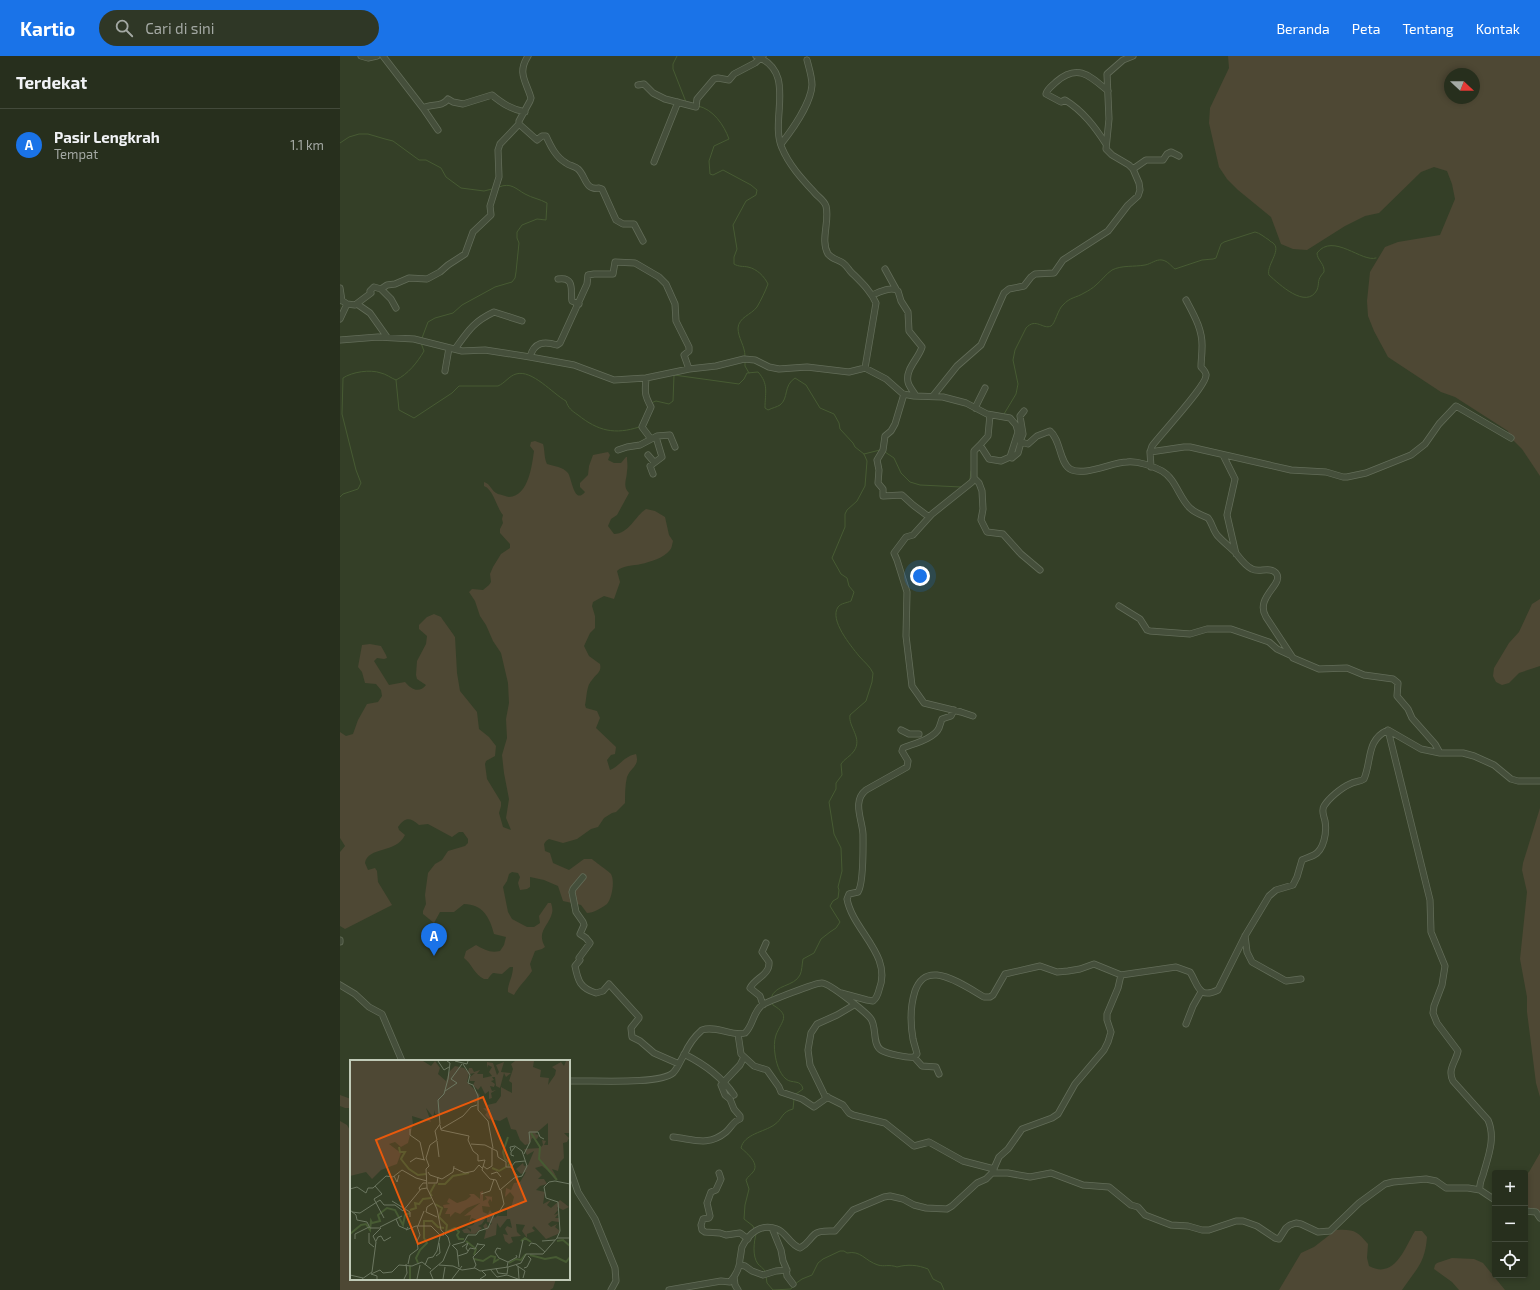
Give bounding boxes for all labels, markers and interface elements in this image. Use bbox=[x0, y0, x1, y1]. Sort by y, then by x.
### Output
search box bbox=[99, 10, 379, 46]
text: Kartio bbox=[20, 17, 75, 40]
icon: search bbox=[113, 17, 135, 39]
text: Cari di sini bbox=[145, 19, 215, 37]
text: Beranda bbox=[1276, 20, 1330, 37]
text: Peta bbox=[1352, 20, 1380, 37]
text: Tentang bbox=[1402, 20, 1454, 37]
text: Kontak bbox=[1476, 20, 1520, 37]
north arrow bbox=[1444, 68, 1480, 104]
text: Terdekat bbox=[16, 72, 87, 92]
text: Pasir Lengkrah bbox=[54, 128, 160, 146]
text: A bbox=[25, 137, 33, 153]
text: 1.1 km bbox=[290, 137, 324, 153]
text: Tempat bbox=[54, 146, 98, 162]
your location bbox=[910, 566, 930, 586]
pin: A bbox=[421, 923, 447, 956]
inset map bbox=[350, 1060, 570, 1280]
map controls bbox=[1492, 1170, 1528, 1278]
button: + bbox=[1492, 1170, 1528, 1206]
button: − bbox=[1492, 1206, 1528, 1242]
button: locate bbox=[1492, 1242, 1528, 1278]

